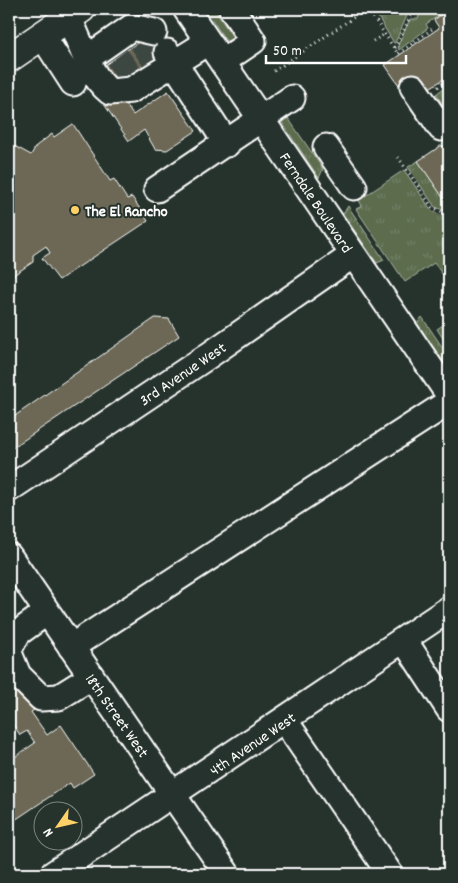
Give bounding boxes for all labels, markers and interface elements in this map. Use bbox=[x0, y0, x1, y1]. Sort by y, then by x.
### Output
scale bar bbox=[266, 32, 406, 64]
text: 50 m bbox=[273, 41, 302, 63]
street label: Ferndale Boulevard bbox=[273, 148, 357, 258]
place label: The El Rancho bbox=[85, 201, 168, 224]
marker: The El Rancho bbox=[69, 204, 81, 216]
street label: 3rd Avenue West bbox=[135, 337, 232, 413]
street label: 18th Street West bbox=[78, 670, 154, 763]
street label: 4th Avenue West bbox=[206, 708, 301, 783]
north arrow bbox=[32, 800, 82, 850]
text: N bbox=[39, 824, 59, 841]

